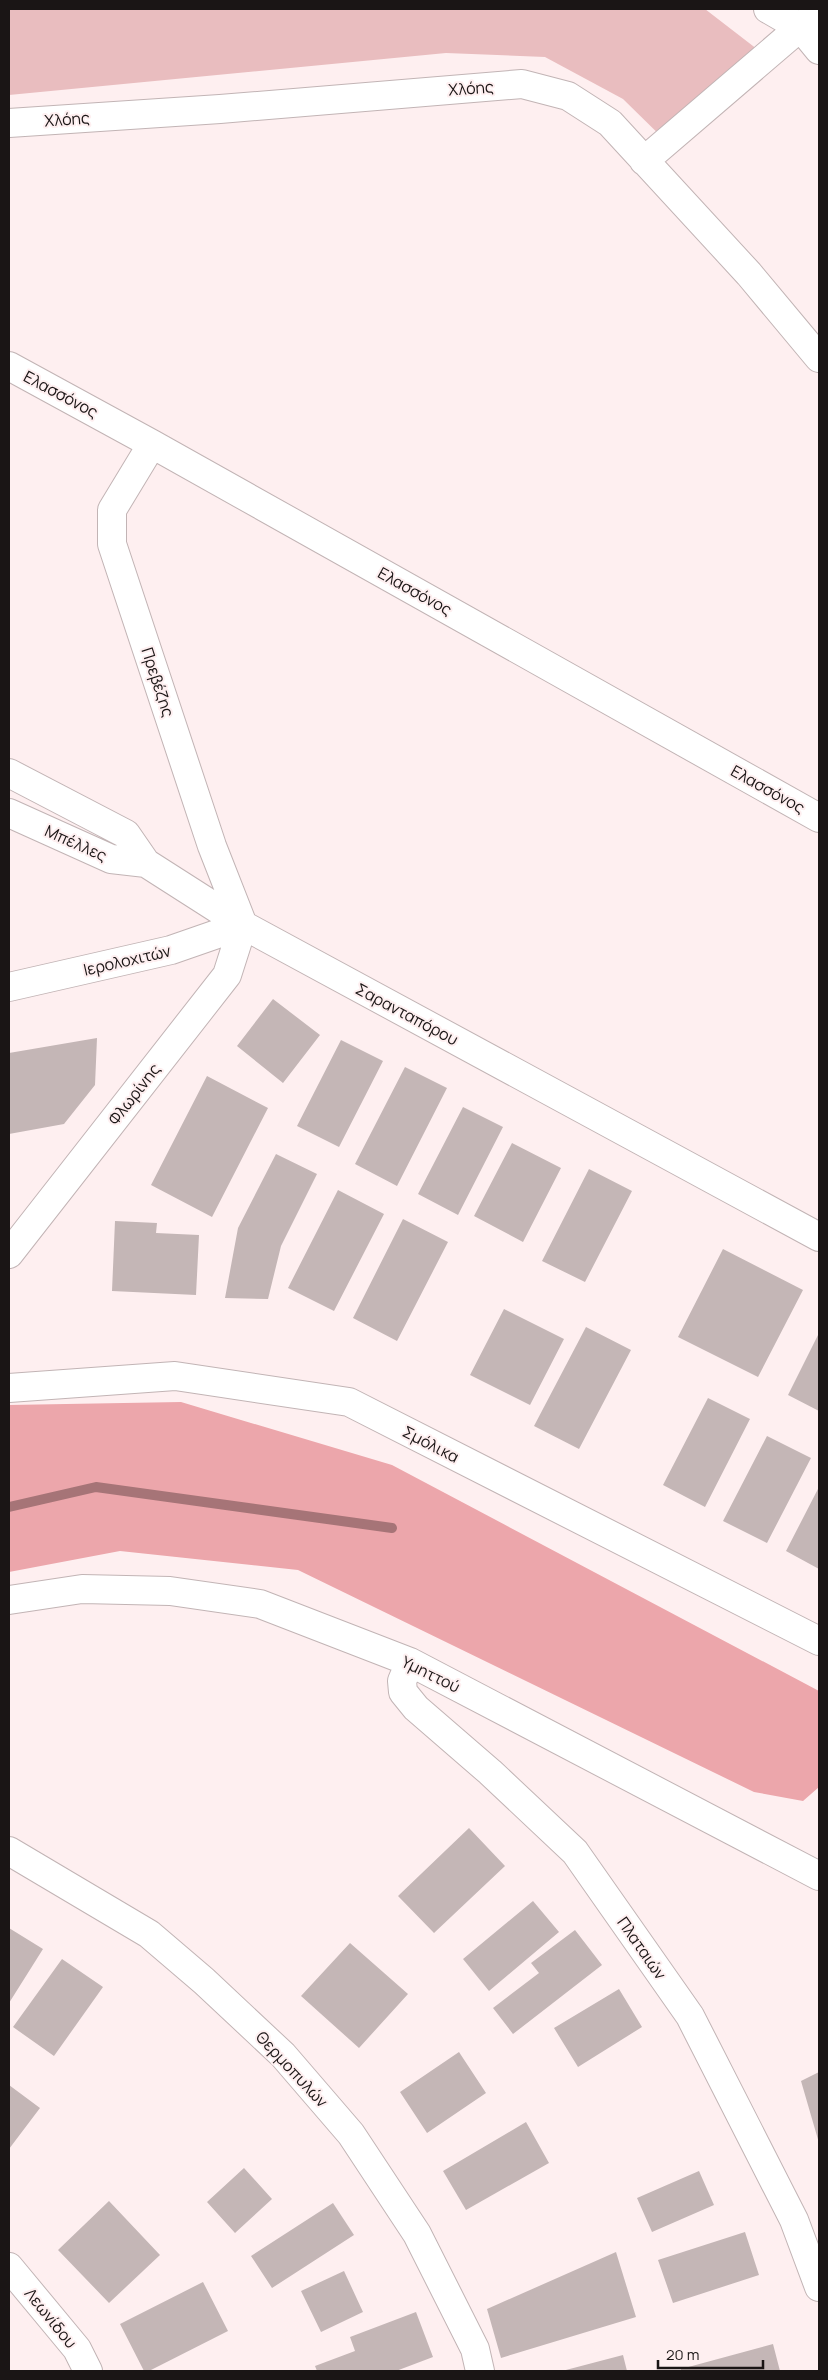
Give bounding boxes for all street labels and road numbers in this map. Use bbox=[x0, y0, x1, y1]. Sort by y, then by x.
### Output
street label: Χλόης bbox=[448, 75, 495, 101]
street label: Χλόης bbox=[44, 106, 91, 132]
street label: Ελασσόνος bbox=[20, 365, 102, 423]
street label: Ελασσόνος bbox=[374, 562, 456, 620]
street label: Πρεβέζης bbox=[136, 644, 180, 720]
street label: Ελασσόνος bbox=[727, 760, 809, 818]
street label: Μπέλλες bbox=[41, 820, 111, 867]
street label: Ιερολοχιτών bbox=[81, 939, 173, 981]
street label: Σαρανταπόρου bbox=[352, 978, 462, 1050]
street label: Φλωρίνης bbox=[103, 1058, 165, 1129]
street label: Σμόλικα bbox=[399, 1420, 463, 1468]
street label: Υμηττού bbox=[398, 1650, 464, 1698]
street label: Πλαταιών bbox=[612, 1912, 672, 1984]
street label: Θερμοπυλών bbox=[251, 2026, 333, 2112]
street label: Λεωνίδου bbox=[20, 2283, 82, 2353]

